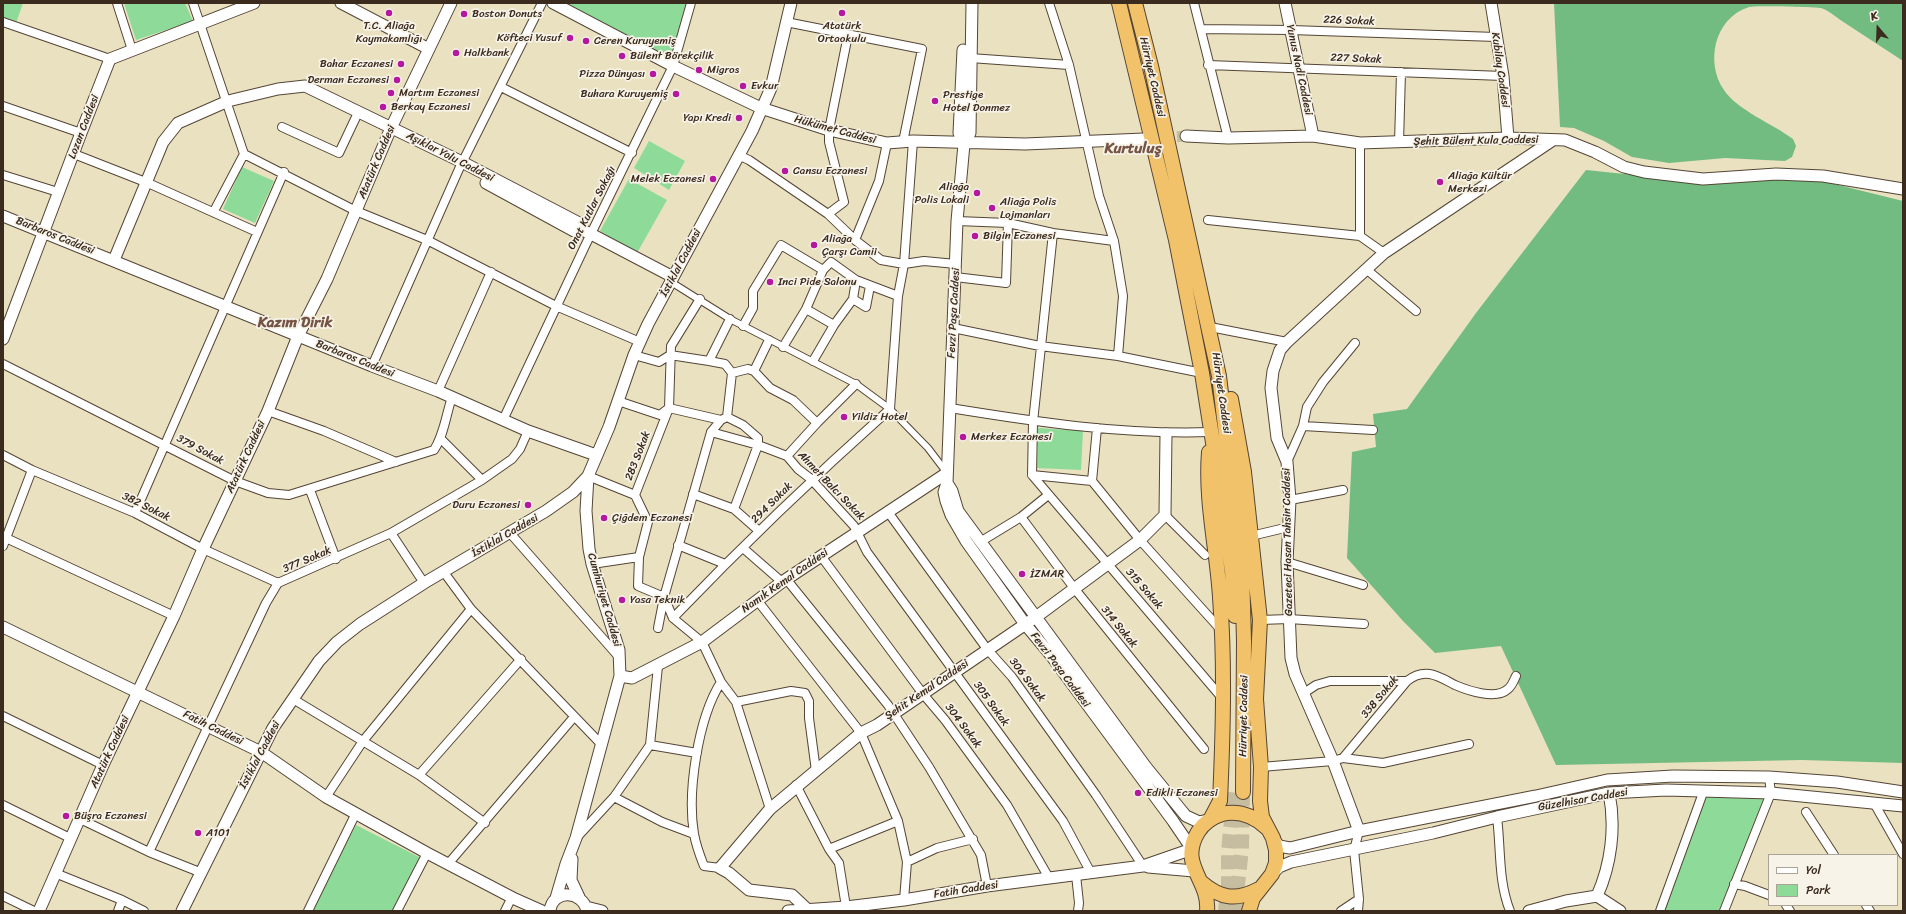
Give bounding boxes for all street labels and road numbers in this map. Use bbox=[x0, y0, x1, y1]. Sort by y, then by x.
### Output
street label: 226 Sokak bbox=[1323, 14, 1375, 28]
street label: Yunus Nadi Caddesi bbox=[1283, 23, 1315, 117]
street label: Kubilay Caddesi bbox=[1488, 31, 1512, 109]
street label: Hürriyet Caddesi bbox=[1136, 36, 1168, 118]
street label: 227 Sokak bbox=[1330, 52, 1382, 66]
street label: Lozan Caddesi bbox=[66, 93, 102, 161]
street label: Hükümet Caddesi bbox=[793, 113, 877, 147]
street label: Atatürk Caddesi bbox=[356, 123, 398, 201]
street label: Aşıklar Yolu Caddesi bbox=[404, 129, 496, 185]
street label: Şehit Bülent Kula Caddesi bbox=[1413, 133, 1539, 149]
street label: Onat Kutlar Sokağı bbox=[565, 164, 619, 252]
street label: Barbaros Caddesi bbox=[14, 214, 96, 258]
street label: İstiklal Caddesi bbox=[658, 227, 704, 299]
street label: Fevzi Paşa Caddesi bbox=[945, 267, 963, 359]
street label: Barbaros Caddesi bbox=[314, 337, 396, 381]
street label: Hürriyet Caddesi bbox=[1209, 352, 1233, 434]
street label: Atatürk Caddesi bbox=[223, 419, 269, 495]
street label: 283 Sokak bbox=[623, 430, 653, 482]
street label: 379 Sokak bbox=[174, 432, 226, 468]
street label: Ahmet Balcı Sokak bbox=[795, 449, 867, 523]
street label: Gazeteci Hasan Tahsin Caddesi bbox=[1280, 468, 1296, 616]
street label: 294 Sokak bbox=[749, 480, 795, 526]
street label: 382 Sokak bbox=[120, 490, 172, 524]
street label: İstiklal Caddesi bbox=[469, 512, 541, 560]
street label: 377 Sokak bbox=[281, 544, 333, 576]
street label: Namık Kemal Caddesi bbox=[739, 546, 831, 616]
street label: Cumhuriyet Caddesi bbox=[584, 552, 624, 648]
street label: 315 Sokak bbox=[1123, 566, 1165, 612]
street label: 314 Sokak bbox=[1098, 603, 1140, 651]
street label: Fevzi Paşa Caddesi bbox=[1027, 630, 1093, 710]
street label: 306 Sokak bbox=[1006, 655, 1048, 705]
street label: Şehit Kemal Caddesi bbox=[882, 657, 972, 723]
street label: 338 Sokak bbox=[1358, 673, 1402, 721]
street label: Hürriyet Caddesi bbox=[1237, 675, 1251, 757]
street label: 305 Sokak bbox=[970, 679, 1012, 729]
street label: 304 Sokak bbox=[942, 701, 984, 751]
street label: Fatih Caddesi bbox=[181, 708, 245, 748]
street label: Atatürk Caddesi bbox=[87, 714, 133, 790]
street label: İstiklal Caddesi bbox=[237, 719, 283, 791]
street label: Güzelhisar Caddesi bbox=[1537, 786, 1629, 814]
street label: Fatih Caddesi bbox=[933, 878, 999, 902]

